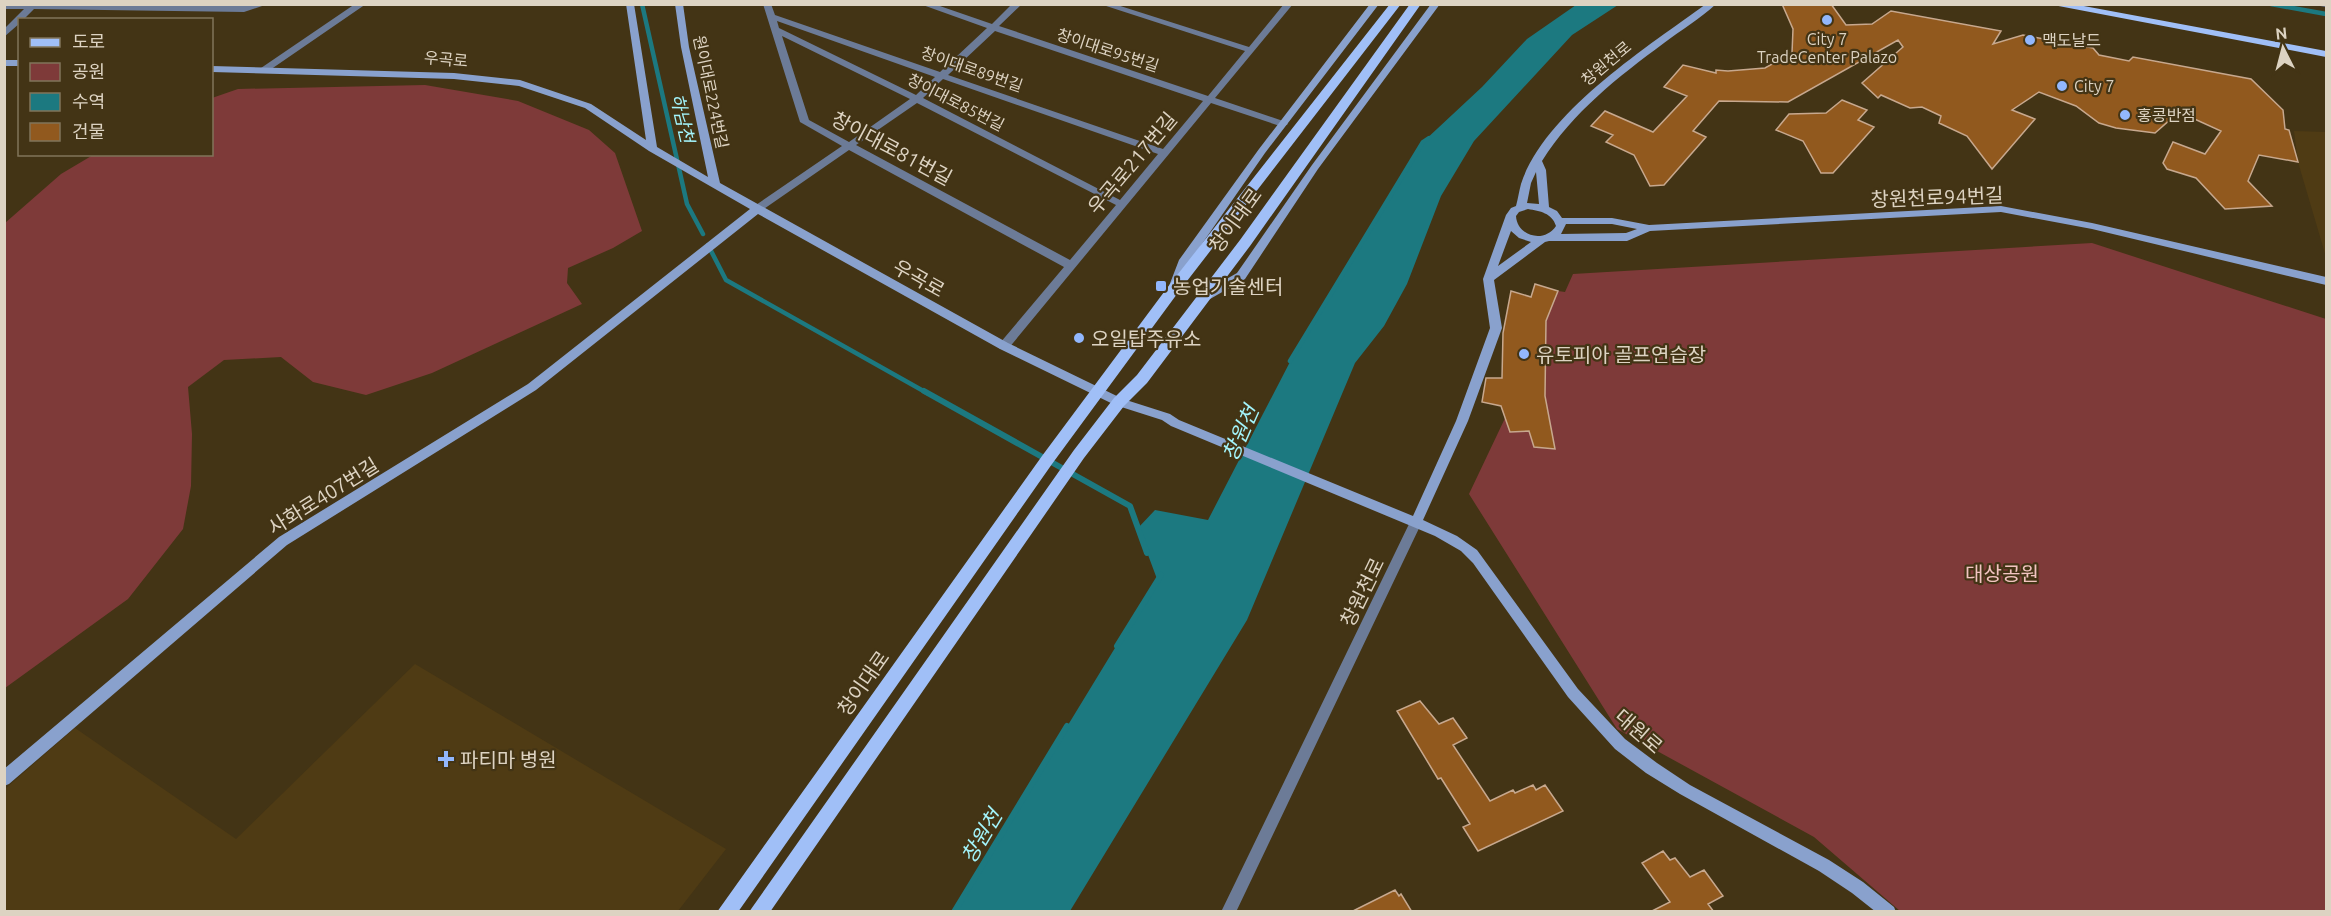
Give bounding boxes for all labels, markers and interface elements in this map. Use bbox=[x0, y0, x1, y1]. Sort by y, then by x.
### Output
marker: City 7 TradeCenter Palazo bbox=[1820, 13, 1834, 27]
legend bbox=[18, 18, 213, 156]
north arrow bbox=[2253, 18, 2313, 78]
text: N bbox=[2275, 24, 2288, 43]
street label: 창이대로95번길 bbox=[1055, 25, 1161, 75]
place label: City 7 TradeCenter Palazo bbox=[1757, 30, 1897, 66]
text: 도로 bbox=[72, 31, 105, 51]
place label: 맥도날드 bbox=[2042, 31, 2101, 49]
marker: 맥도날드 bbox=[2023, 33, 2037, 47]
street label: 원이대로224번길 bbox=[690, 34, 732, 150]
street label: 창원천로 bbox=[1578, 37, 1635, 89]
street label: 창이대로89번길 bbox=[919, 43, 1025, 95]
street label: 우곡로 bbox=[423, 48, 469, 70]
text: 공원 bbox=[72, 61, 105, 81]
street label: 창이대로85번길 bbox=[905, 70, 1007, 134]
place label: City 7 bbox=[2074, 77, 2114, 95]
marker: City 7 bbox=[2055, 79, 2069, 93]
text: 수역 bbox=[72, 91, 105, 111]
water label: 하남천 bbox=[668, 92, 699, 147]
place label: 홍콩반점 bbox=[2137, 106, 2196, 124]
street label: 창이대로81번길 bbox=[828, 107, 956, 189]
street label: 우곡로217번길 bbox=[1083, 107, 1181, 219]
marker: 홍콩반점 bbox=[2118, 108, 2132, 122]
text: 건물 bbox=[72, 121, 105, 141]
street label: 창이대로 bbox=[1204, 183, 1266, 257]
street label: 창원천로94번길 bbox=[1870, 183, 2004, 211]
street label: 우곡로 bbox=[889, 255, 949, 301]
place label: 농업기술센터 bbox=[1173, 275, 1283, 298]
marker: 농업기술센터 bbox=[1154, 279, 1168, 293]
place label: 오일탑주유소 bbox=[1091, 327, 1201, 350]
marker: 오일탑주유소 bbox=[1072, 331, 1086, 345]
place label: 유토피아 골프연습장 bbox=[1536, 343, 1706, 366]
marker: 유토피아 골프연습장 bbox=[1517, 347, 1531, 361]
water label: 창원천 bbox=[1217, 399, 1264, 464]
street label: 사화로407번길 bbox=[264, 453, 382, 539]
street label: 창원천로 bbox=[1336, 554, 1388, 630]
park label: 대상공원 bbox=[1965, 562, 2039, 585]
street label: 창이대로 bbox=[832, 646, 894, 720]
street label: 대원로 bbox=[1611, 704, 1667, 758]
place label: 파티마 병원 bbox=[460, 748, 557, 771]
marker: 파티마 병원 bbox=[437, 750, 455, 768]
water label: 창원천 bbox=[956, 803, 1008, 867]

